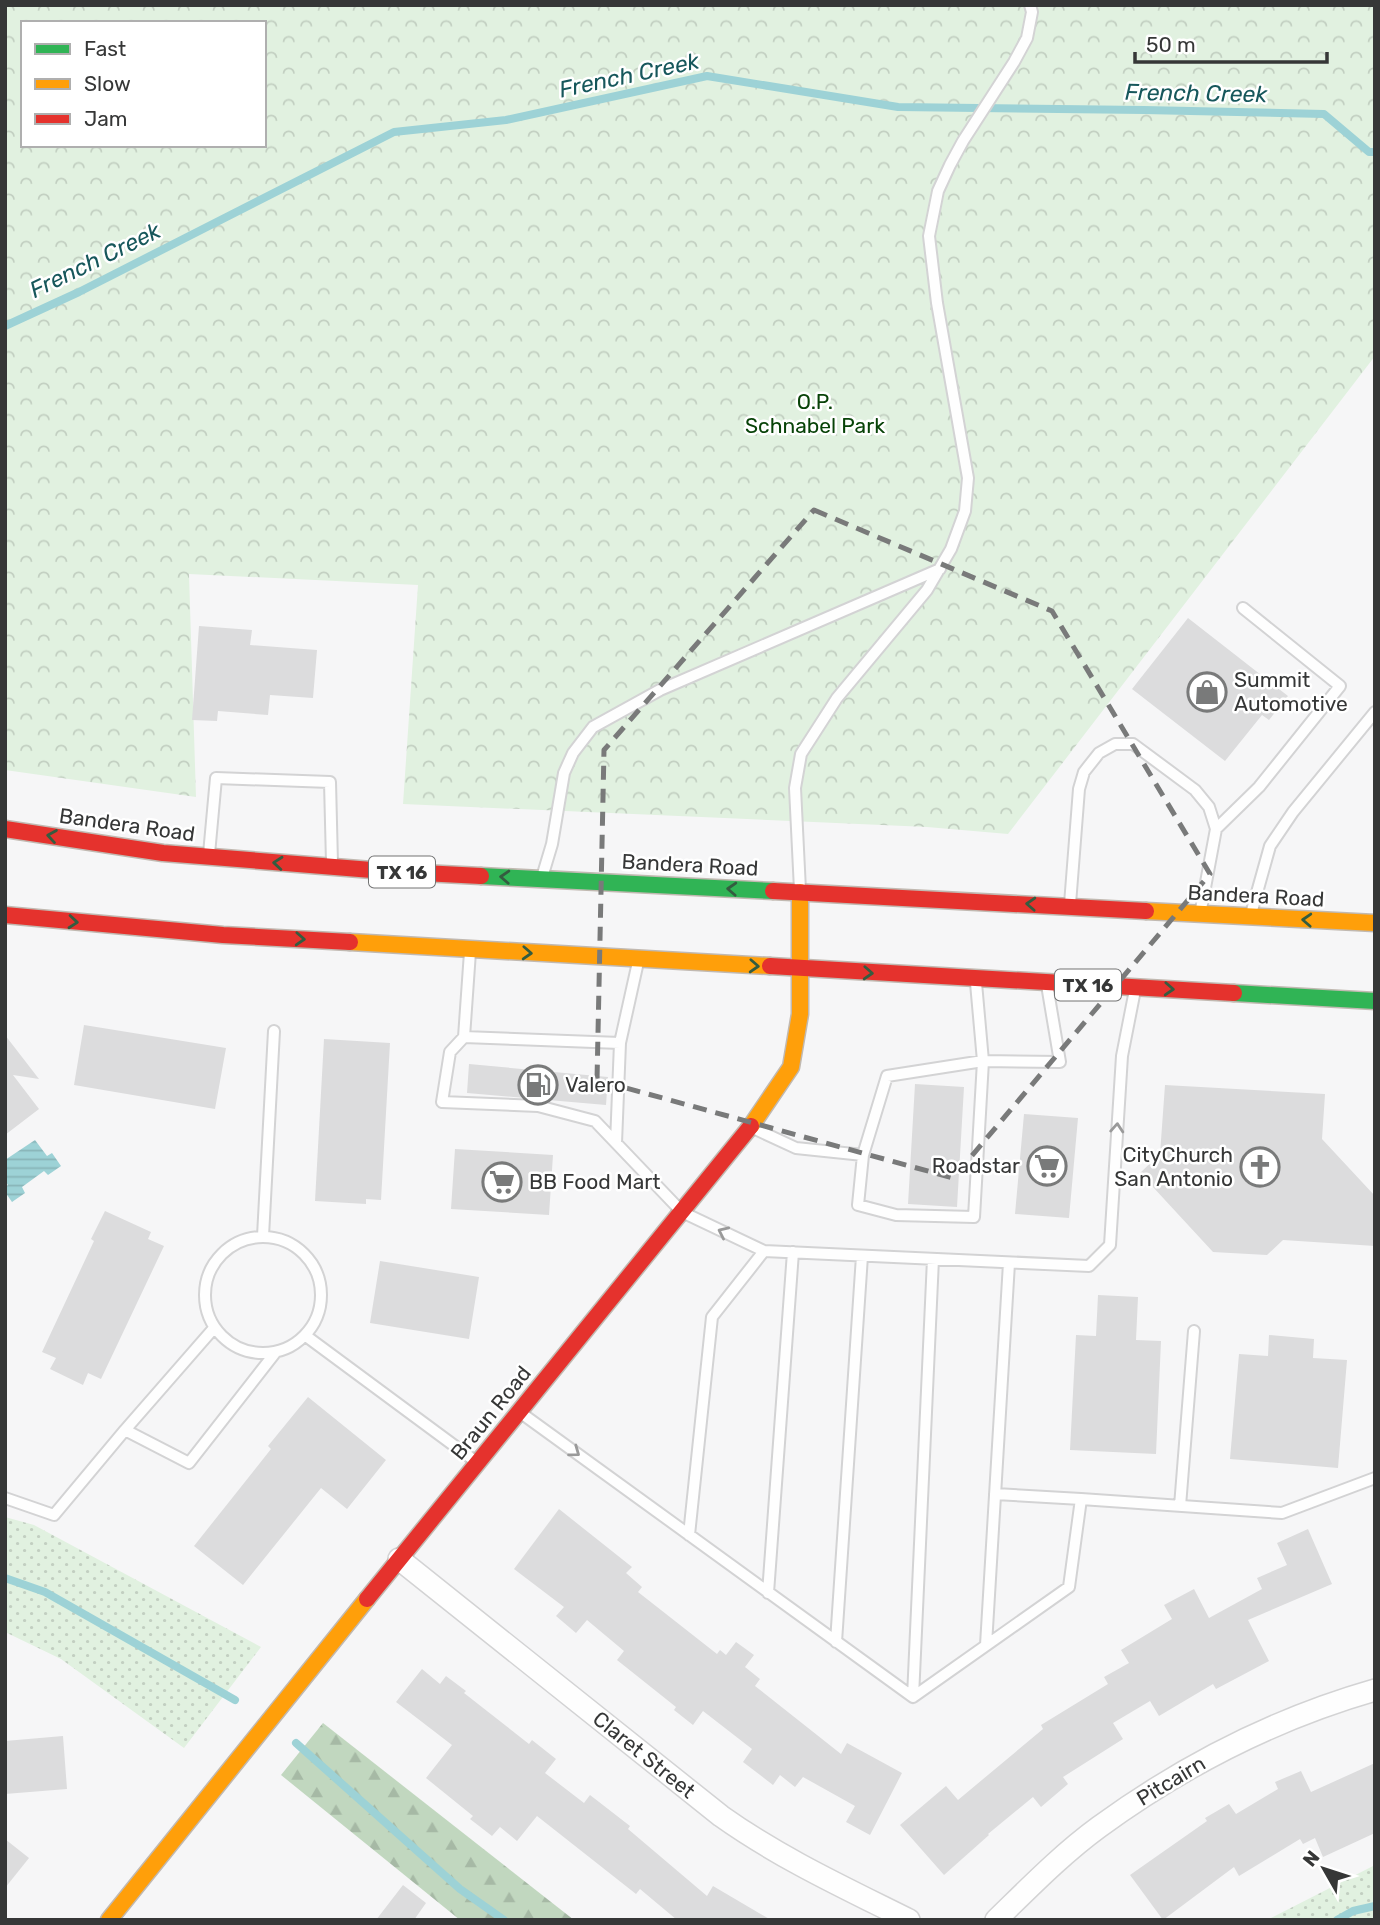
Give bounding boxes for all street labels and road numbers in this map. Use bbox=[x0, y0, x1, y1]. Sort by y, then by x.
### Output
street label: Bandera Road bbox=[58, 803, 197, 846]
street label: Bandera Road bbox=[621, 848, 759, 881]
road number: TX 16 bbox=[369, 856, 435, 888]
street label: Bandera Road bbox=[1187, 879, 1325, 912]
road number: TX 16 bbox=[1055, 970, 1121, 1001]
street label: Braun Road bbox=[445, 1361, 536, 1465]
street label: Claret Street bbox=[588, 1706, 700, 1803]
street label: Pitcairn bbox=[1132, 1750, 1210, 1811]

